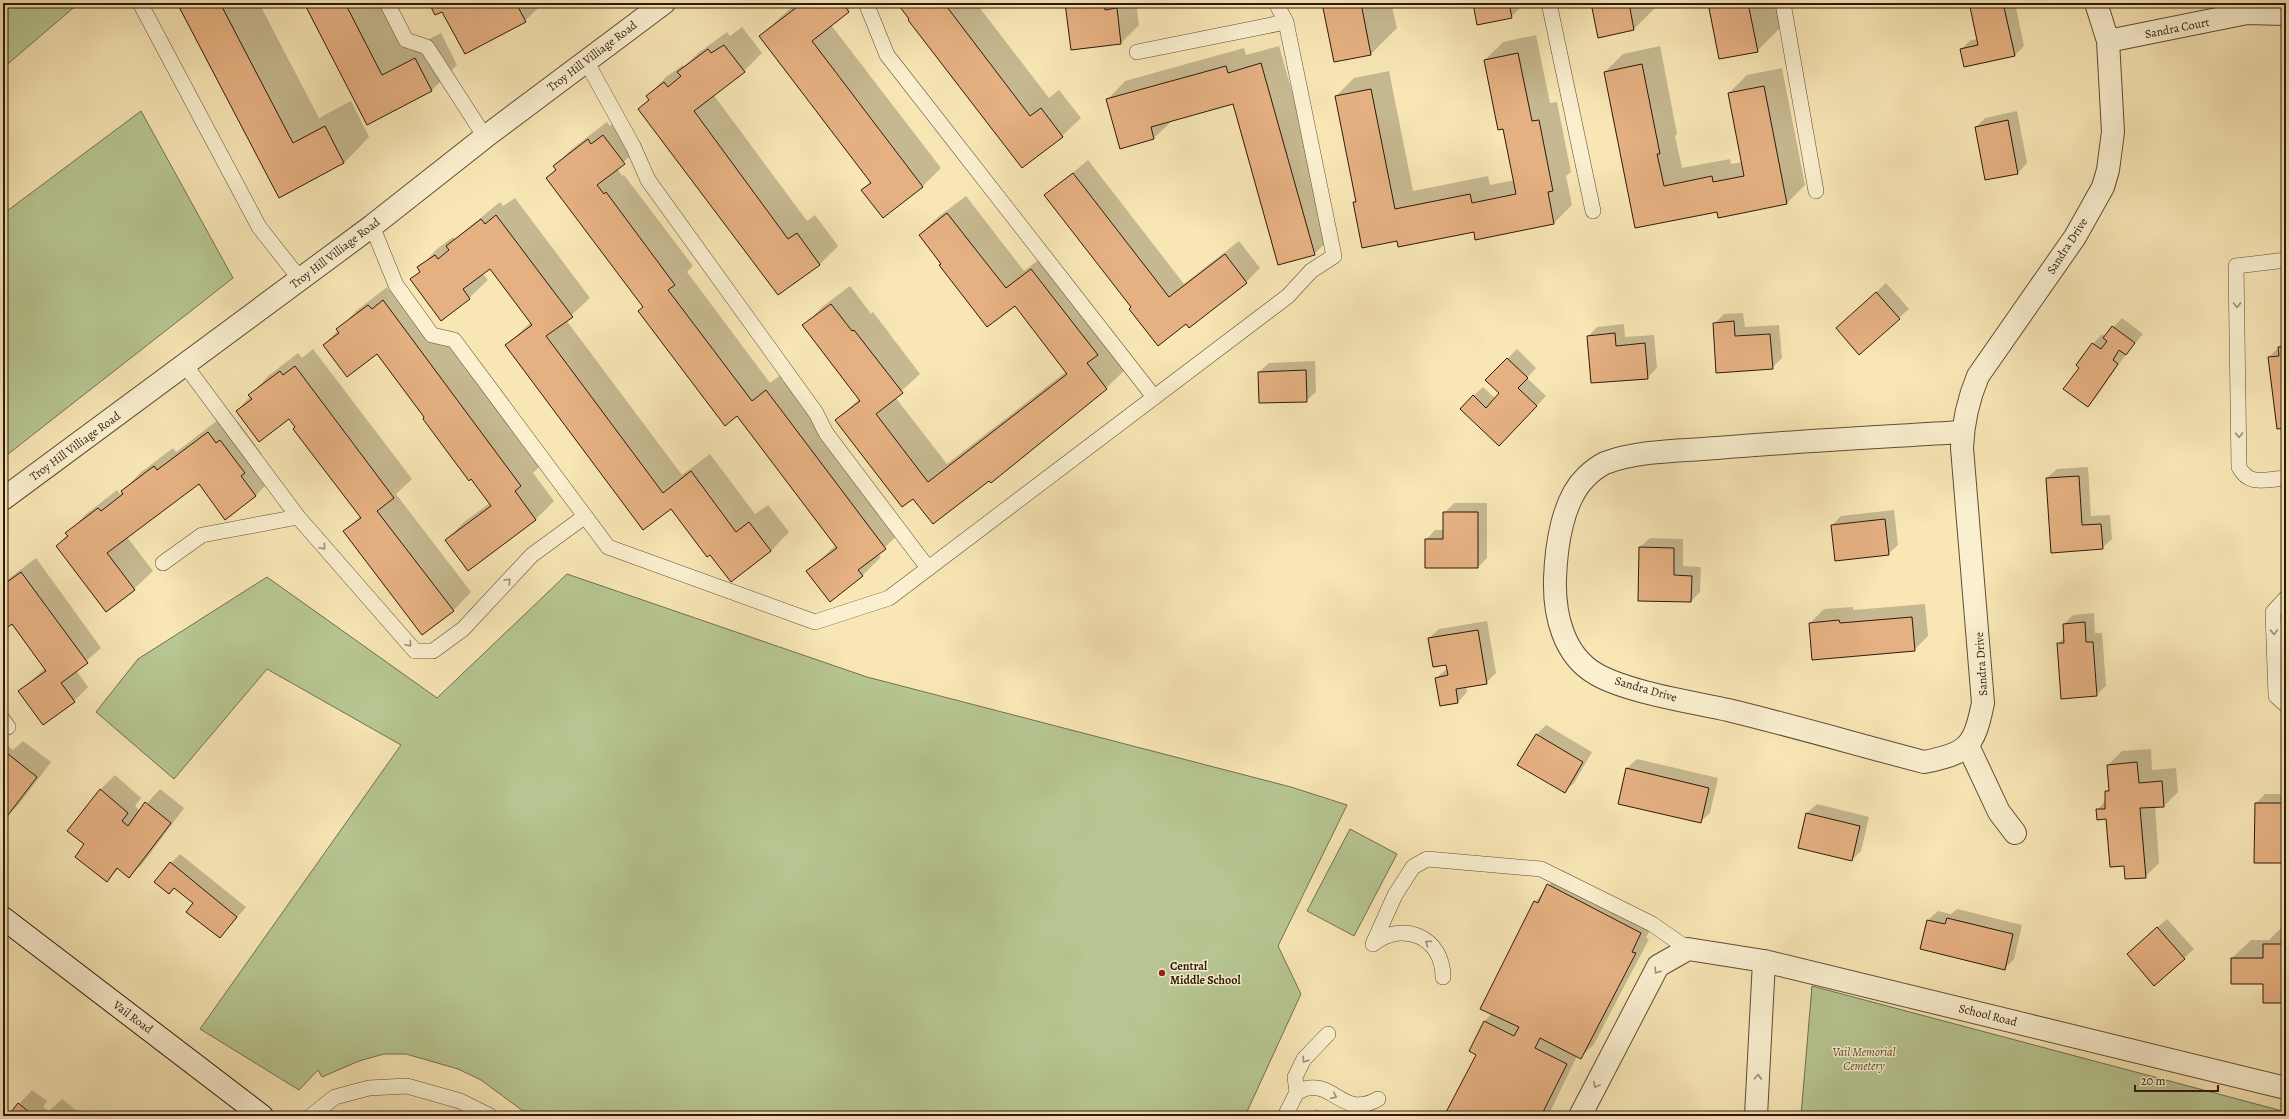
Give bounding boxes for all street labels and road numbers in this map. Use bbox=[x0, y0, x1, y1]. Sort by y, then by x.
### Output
street label: Sandra Court bbox=[2143, 14, 2211, 42]
street label: Troy Hill Villiage Road bbox=[544, 17, 641, 95]
street label: Troy Hill Villiage Road bbox=[287, 214, 384, 292]
street label: Sandra Drive bbox=[2043, 215, 2091, 277]
street label: Troy Hill Villiage Road bbox=[26, 407, 124, 484]
street label: Sandra Drive bbox=[1971, 631, 1991, 697]
street label: Sandra Drive bbox=[1613, 672, 1679, 706]
street label: Vail Road bbox=[109, 996, 156, 1037]
street label: School Road bbox=[1957, 1000, 2020, 1030]

